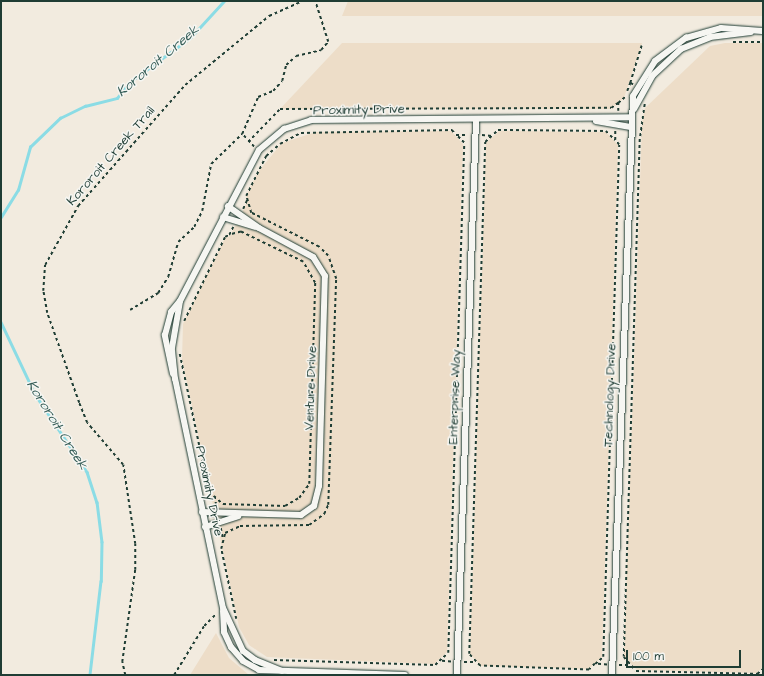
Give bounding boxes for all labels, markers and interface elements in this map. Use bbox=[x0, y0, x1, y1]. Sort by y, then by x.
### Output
water label: Kororoit Creek bbox=[113, 22, 203, 100]
street label: Proximity Drive bbox=[313, 101, 405, 119]
street label: Kororoit Creek Trail bbox=[64, 103, 158, 209]
street label: Technology Drive bbox=[600, 343, 620, 447]
street label: Venture Drive bbox=[302, 346, 320, 430]
street label: Enterprise Way bbox=[446, 349, 464, 445]
water label: Kororoit Creek bbox=[23, 377, 91, 473]
street label: Proximity Drive bbox=[192, 444, 226, 538]
scale bar bbox=[628, 642, 743, 668]
text: 100 m bbox=[633, 648, 664, 665]

